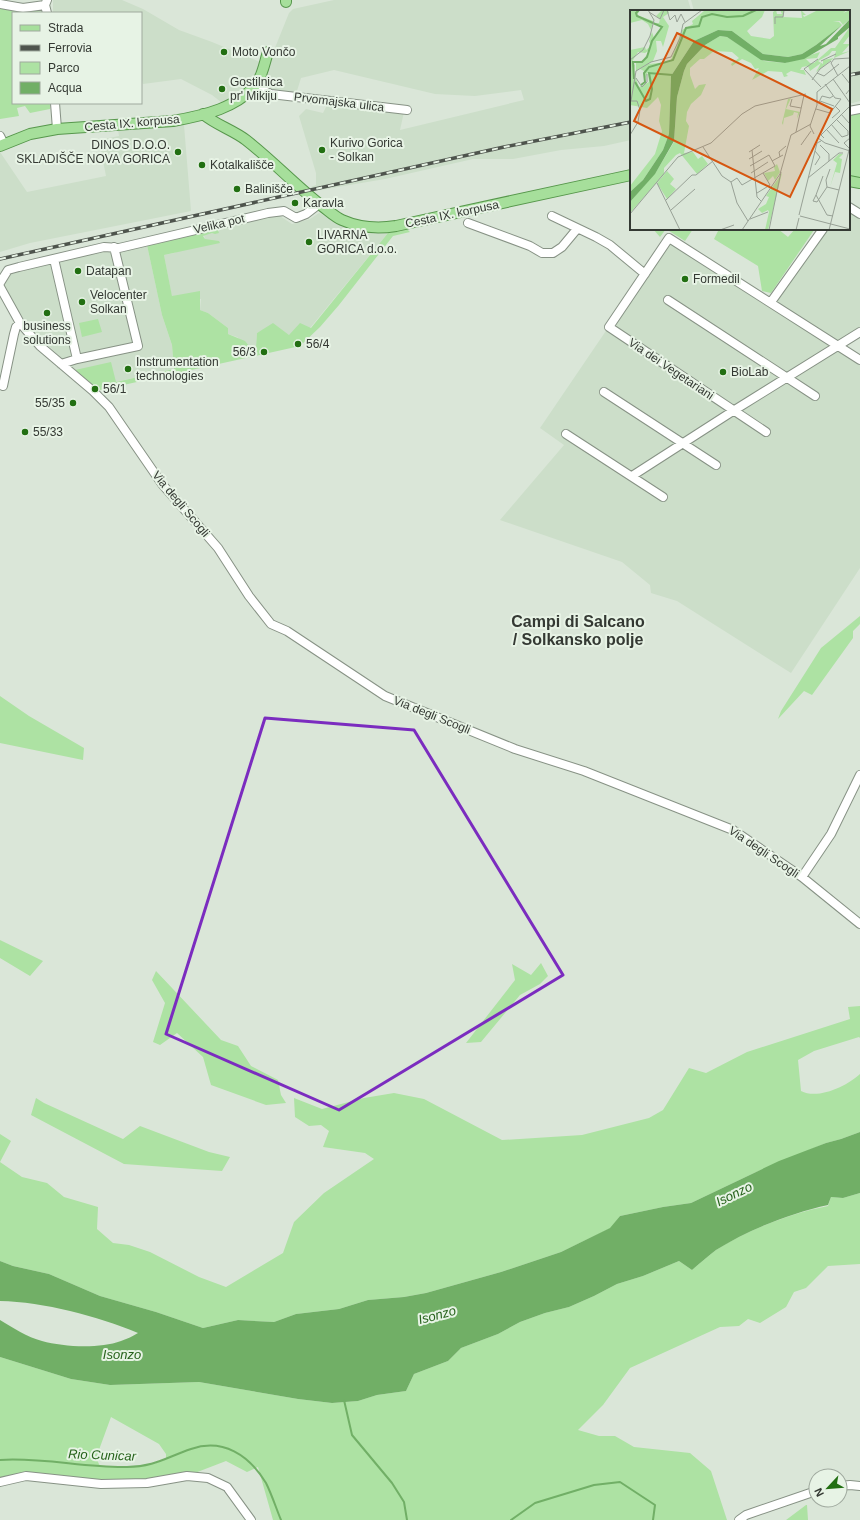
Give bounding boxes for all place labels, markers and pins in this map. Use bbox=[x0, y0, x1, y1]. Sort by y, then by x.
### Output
place label: Moto Vončo bbox=[232, 45, 296, 59]
marker: Moto Vončo bbox=[219, 47, 229, 57]
place label: Gostilnica pr' Mikiju bbox=[230, 75, 283, 103]
marker: Gostilnica pr' Mikiju bbox=[217, 84, 227, 94]
place label: Kurivo Gorica - Solkan bbox=[330, 136, 403, 164]
place label: DINOS D.O.O. SKLADIŠČE NOVA GORICA bbox=[16, 138, 170, 166]
marker: Kurivo Gorica - Solkan bbox=[317, 145, 327, 155]
marker: DINOS D.O.O. SKLADIŠČE NOVA GORICA bbox=[173, 147, 183, 157]
place label: Kotalkališče bbox=[210, 158, 274, 172]
marker: Kotalkališče bbox=[197, 160, 207, 170]
place label: Balinišče bbox=[245, 182, 293, 196]
marker: Balinišče bbox=[232, 184, 242, 194]
place label: Karavla bbox=[303, 196, 344, 210]
marker: Karavla bbox=[290, 198, 300, 208]
place label: LIVARNA GORICA d.o.o. bbox=[317, 228, 397, 256]
marker: LIVARNA GORICA d.o.o. bbox=[304, 237, 314, 247]
place label: Datapan bbox=[86, 264, 131, 278]
marker: Datapan bbox=[73, 266, 83, 276]
place label: Formedil bbox=[693, 272, 740, 286]
marker: Formedil bbox=[680, 274, 690, 284]
place label: Velocenter Solkan bbox=[90, 288, 147, 316]
marker: Velocenter Solkan bbox=[77, 297, 87, 307]
marker: business solutions bbox=[42, 308, 52, 318]
place label: business solutions bbox=[23, 319, 71, 347]
place label: 56/4 bbox=[306, 337, 330, 351]
marker: 56/4 bbox=[293, 339, 303, 349]
place label: 56/3 bbox=[233, 345, 256, 359]
marker: 56/3 bbox=[259, 347, 269, 357]
place label: Instrumentation technologies bbox=[136, 355, 219, 383]
marker: Instrumentation technologies bbox=[123, 364, 133, 374]
place label: BioLab bbox=[731, 365, 769, 379]
marker: BioLab bbox=[718, 367, 728, 377]
place label: 56/1 bbox=[103, 382, 127, 396]
marker: 56/1 bbox=[90, 384, 100, 394]
place label: 55/35 bbox=[35, 396, 65, 410]
marker: 55/35 bbox=[68, 398, 78, 408]
place label: 55/33 bbox=[33, 425, 63, 439]
marker: 55/33 bbox=[20, 427, 30, 437]

